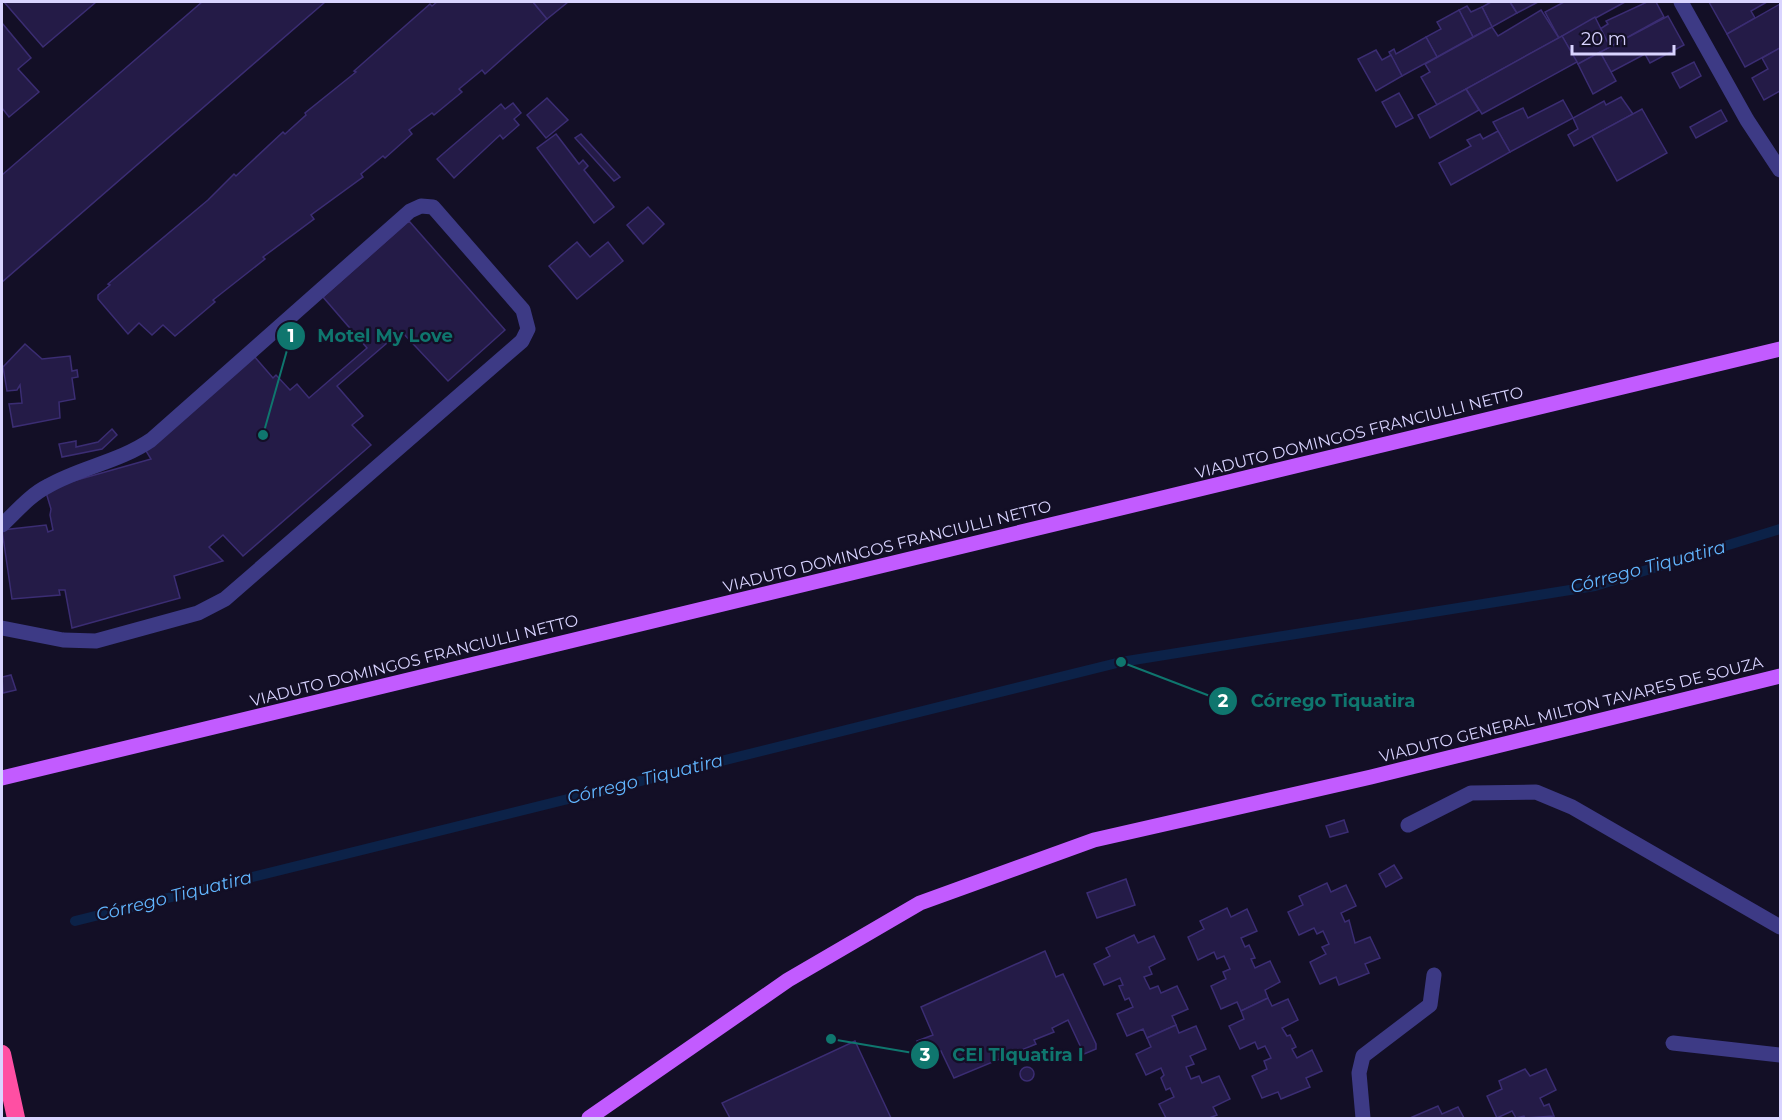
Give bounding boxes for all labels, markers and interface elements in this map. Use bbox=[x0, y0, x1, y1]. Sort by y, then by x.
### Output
scale bar bbox=[1572, 18, 1674, 56]
text: 20 m bbox=[1581, 28, 1627, 50]
callout: Motel My Love bbox=[276, 318, 465, 354]
text: 1 bbox=[287, 325, 295, 347]
text: Motel My Love bbox=[317, 325, 453, 347]
street label: VIADUTO DOMINGOS FRANCIULLI NETTO bbox=[1193, 382, 1525, 483]
street label: VIADUTO DOMINGOS FRANCIULLI NETTO bbox=[721, 496, 1053, 597]
water label: Córrego Tiquatira bbox=[1568, 536, 1728, 598]
street label: VIADUTO DOMINGOS FRANCIULLI NETTO bbox=[248, 610, 580, 711]
street label: VIADUTO GENERAL MILTON TAVARES DE SOUZA bbox=[1377, 652, 1765, 766]
callout: Córrego Tiquatira bbox=[1208, 683, 1427, 719]
text: 2 bbox=[1218, 690, 1229, 712]
text: Córrego Tiquatira bbox=[1251, 690, 1415, 712]
water label: Córrego Tiquatira bbox=[565, 749, 725, 809]
water label: Córrego Tiquatira bbox=[94, 866, 254, 926]
callout: CEI TIquatira I bbox=[910, 1037, 1095, 1073]
text: 3 bbox=[919, 1044, 931, 1066]
text: CEI TIquatira I bbox=[952, 1044, 1084, 1066]

